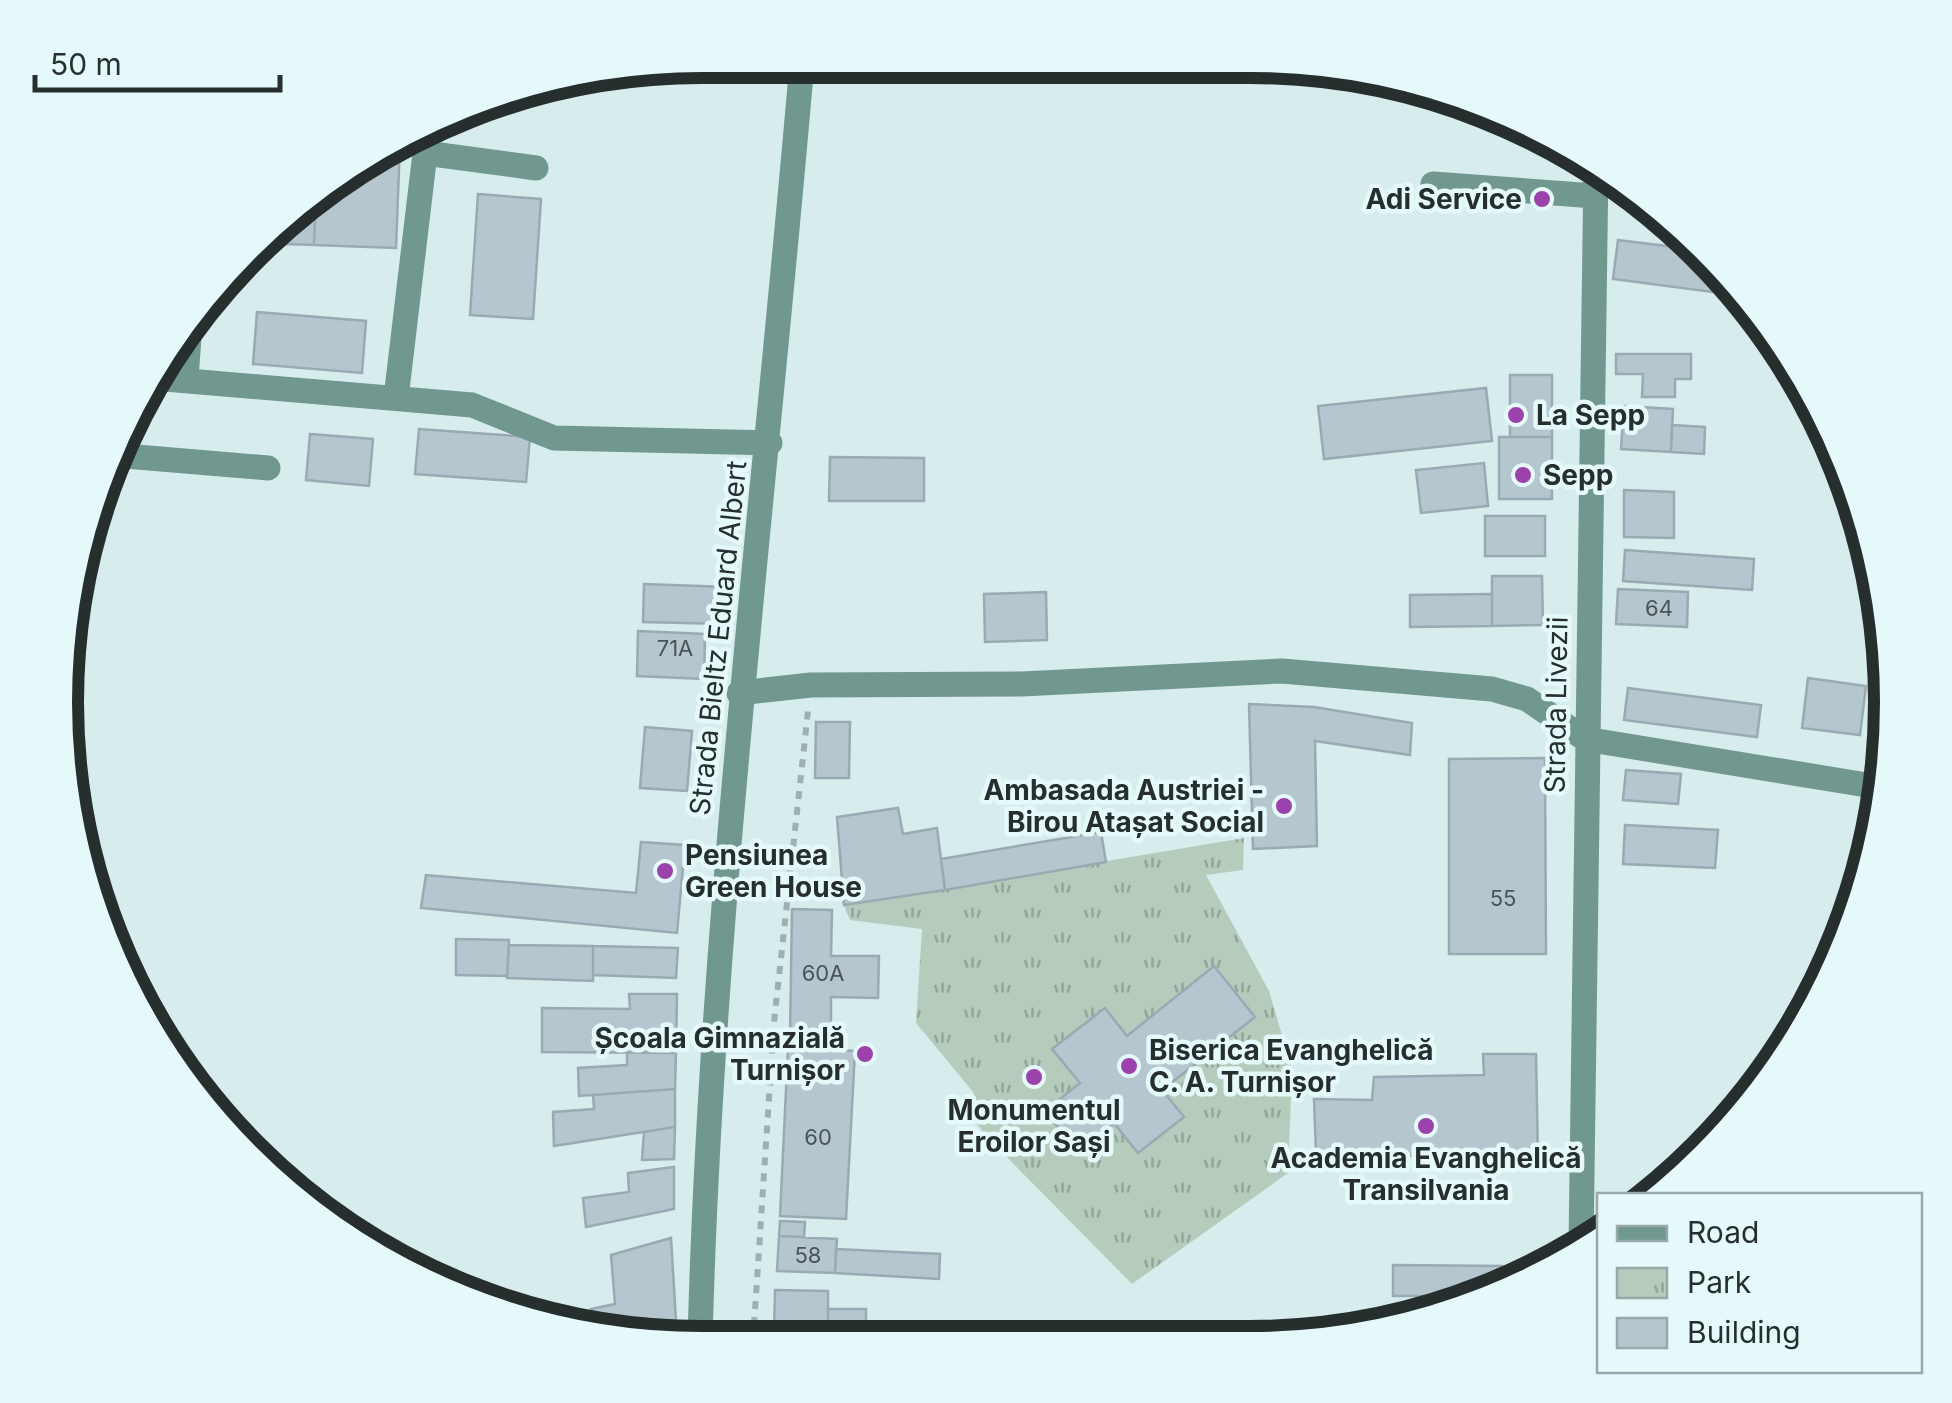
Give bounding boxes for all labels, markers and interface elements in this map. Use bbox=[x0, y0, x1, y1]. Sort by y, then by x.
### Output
scale bar bbox=[35, 30, 280, 92]
text: 50 m bbox=[50, 46, 122, 82]
place label: Adi Service bbox=[1365, 182, 1522, 216]
marker: Adi Service bbox=[1531, 188, 1553, 210]
place label: La Sepp bbox=[1536, 398, 1645, 432]
marker: La Sepp bbox=[1505, 404, 1527, 426]
place label: Sepp bbox=[1543, 458, 1613, 492]
street label: Strada Bieltz Eduard Albert bbox=[682, 459, 754, 817]
marker: Sepp bbox=[1512, 464, 1534, 486]
house number: 64 bbox=[1645, 595, 1673, 621]
street label: Strada Livezii bbox=[1537, 616, 1575, 794]
house number: 71A bbox=[657, 635, 693, 661]
place label: Ambasada Austriei - Birou Atașat Social bbox=[983, 773, 1264, 839]
marker: Ambasada Austriei - Birou Atașat Social bbox=[1273, 795, 1295, 817]
place label: Pensiunea Green House bbox=[685, 838, 862, 904]
marker: Pensiunea Green House bbox=[654, 860, 676, 882]
house number: 55 bbox=[1490, 885, 1516, 911]
house number: 60A bbox=[802, 960, 844, 986]
place label: Școala Gimnazială Turnișor bbox=[594, 1021, 845, 1087]
place label: Biserica Evanghelică C. A. Turnișor bbox=[1149, 1033, 1434, 1099]
marker: Școala Gimnazială Turnișor bbox=[854, 1043, 876, 1065]
marker: Biserica Evanghelică C. A. Turnișor bbox=[1118, 1055, 1140, 1077]
marker: Monumentul Eroilor Sași bbox=[1023, 1066, 1045, 1088]
place label: Monumentul Eroilor Sași bbox=[947, 1093, 1121, 1159]
marker: Academia Evanghelică Transilvania bbox=[1415, 1115, 1437, 1137]
house number: 60 bbox=[804, 1124, 832, 1150]
place label: Academia Evanghelică Transilvania bbox=[1271, 1141, 1581, 1207]
legend bbox=[1597, 1193, 1922, 1373]
text: Road bbox=[1687, 1214, 1759, 1250]
house number: 58 bbox=[795, 1242, 821, 1268]
text: Park bbox=[1687, 1264, 1752, 1300]
text: Building bbox=[1687, 1314, 1801, 1350]

